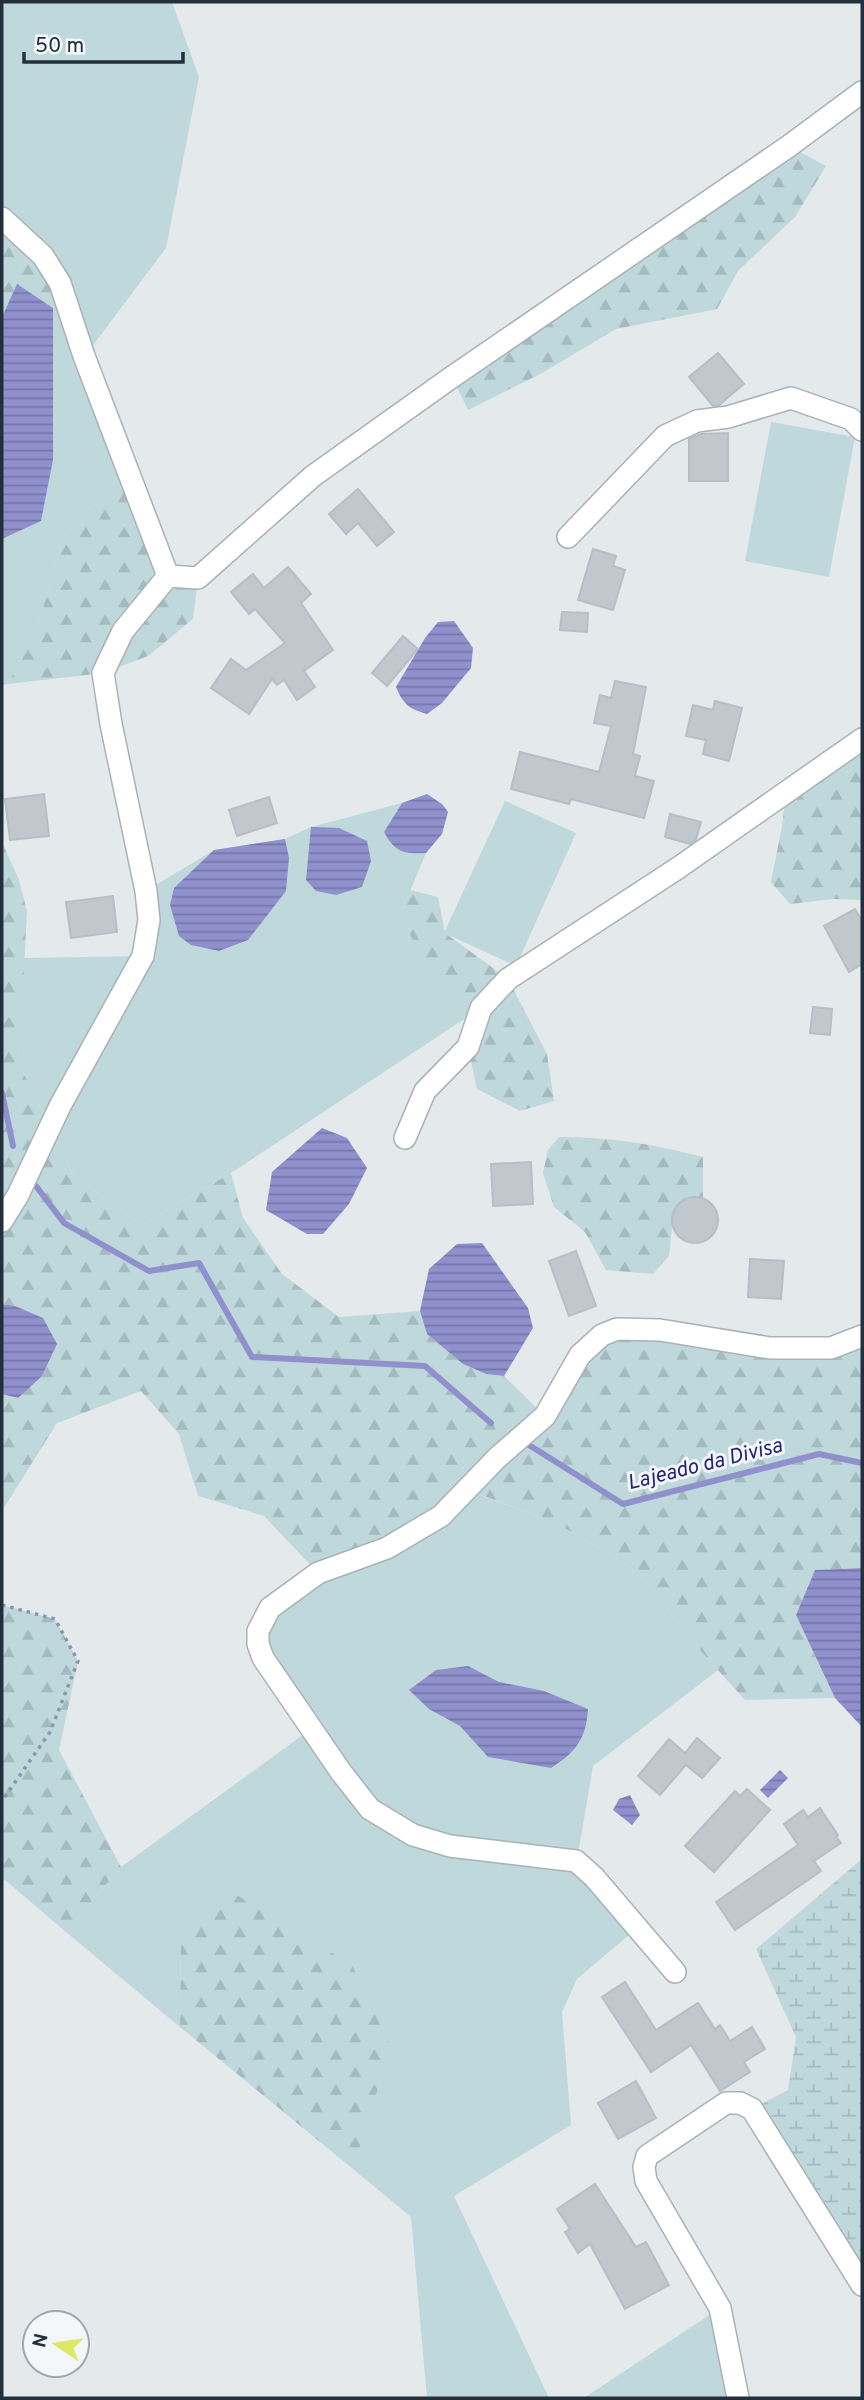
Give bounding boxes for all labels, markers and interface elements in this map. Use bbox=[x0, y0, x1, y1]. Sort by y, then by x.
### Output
scale bar bbox=[24, 21, 184, 65]
text: 50 m bbox=[35, 33, 84, 60]
water label: Lajeado da Divisa bbox=[625, 1433, 785, 1497]
north arrow bbox=[21, 2309, 91, 2379]
text: N bbox=[28, 2331, 55, 2350]

